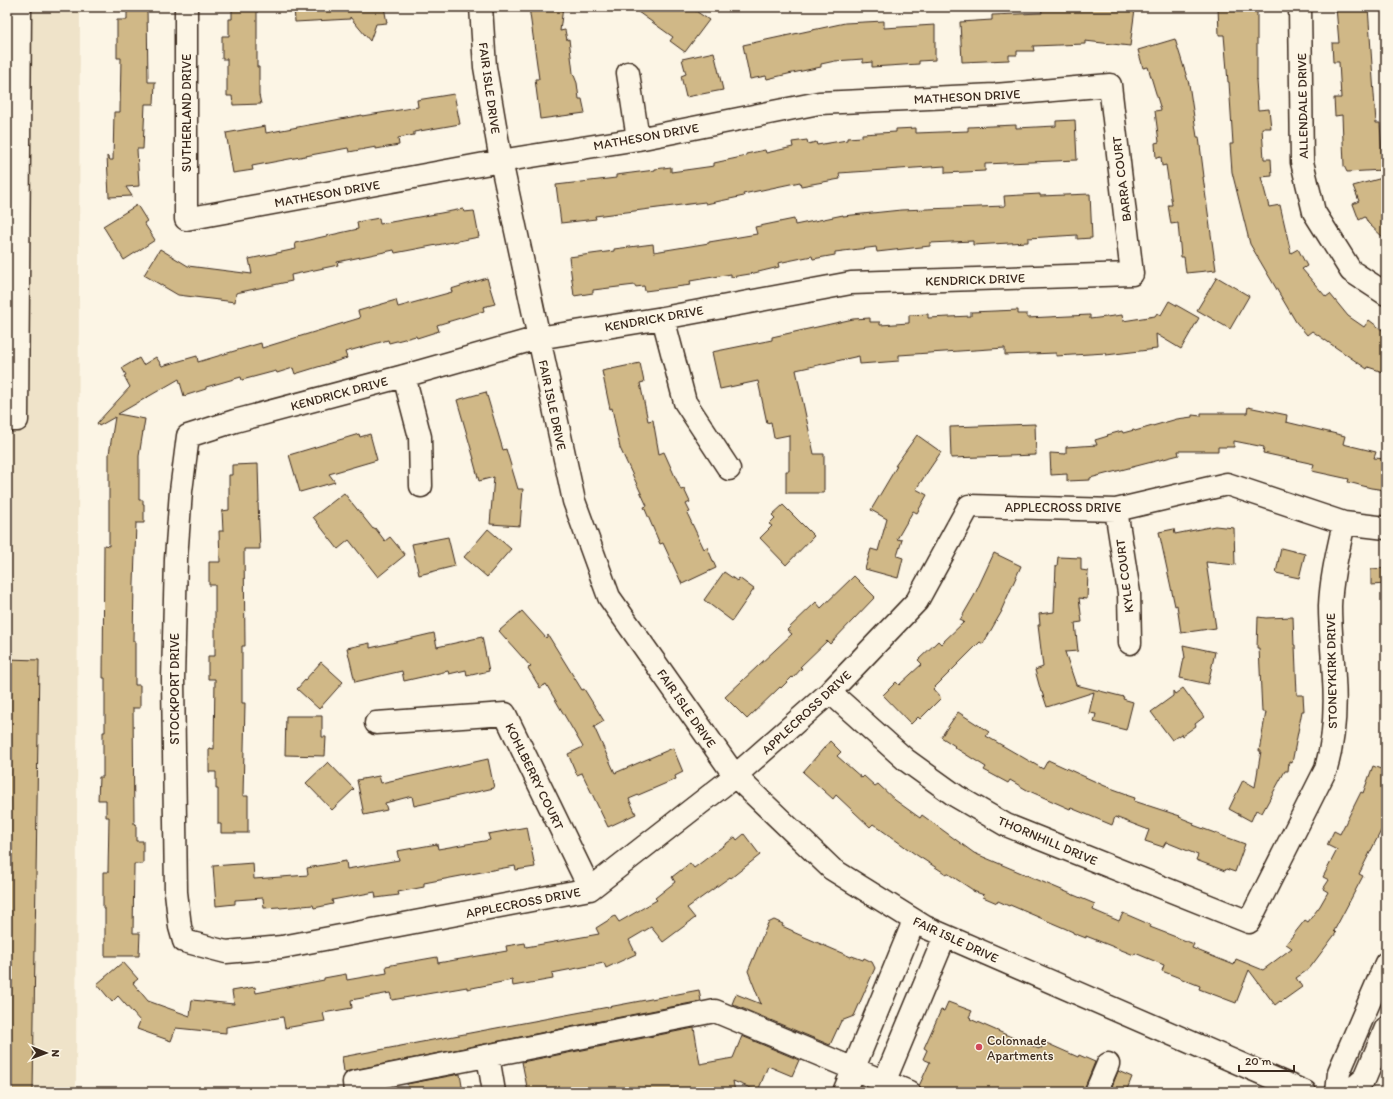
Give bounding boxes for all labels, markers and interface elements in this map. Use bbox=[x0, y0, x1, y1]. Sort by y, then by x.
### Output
street label: FAIR ISLE DRIVE bbox=[476, 41, 503, 135]
street label: ALLENDALE DRIVE bbox=[1294, 53, 1311, 159]
street label: SUTHERLAND DRIVE bbox=[179, 54, 194, 172]
street label: MATHESON DRIVE bbox=[913, 86, 1021, 107]
street label: MATHESON DRIVE bbox=[592, 120, 700, 153]
street label: BARRA COURT bbox=[1109, 135, 1134, 222]
street label: MATHESON DRIVE bbox=[273, 177, 381, 210]
street label: KENDRICK DRIVE bbox=[925, 270, 1025, 289]
street label: KENDRICK DRIVE bbox=[604, 302, 705, 335]
street label: FAIR ISLE DRIVE bbox=[536, 358, 569, 452]
street label: KENDRICK DRIVE bbox=[289, 373, 389, 414]
street label: APPLECROSS DRIVE bbox=[1005, 500, 1121, 515]
street label: KYLE COURT bbox=[1112, 538, 1136, 614]
street label: STONEYKIRK DRIVE bbox=[1323, 613, 1340, 729]
street label: STOCKPORT DRIVE bbox=[167, 633, 182, 745]
street label: FAIR ISLE DRIVE bbox=[654, 666, 719, 750]
street label: APPLECROSS DRIVE bbox=[759, 667, 854, 758]
street label: KOHLBERRY COURT bbox=[502, 720, 567, 833]
street label: THORNHILL DRIVE bbox=[996, 813, 1100, 868]
street label: APPLECROSS DRIVE bbox=[465, 884, 582, 921]
street label: FAIR ISLE DRIVE bbox=[911, 913, 1001, 966]
north arrow bbox=[26, 1033, 66, 1073]
place label: Colonnade Apartments bbox=[987, 1033, 1054, 1063]
marker: Colonnade Apartments bbox=[974, 1042, 984, 1052]
scale bar bbox=[1239, 1047, 1294, 1073]
text: N bbox=[49, 1049, 62, 1057]
text: 20 m bbox=[1245, 1054, 1272, 1068]

